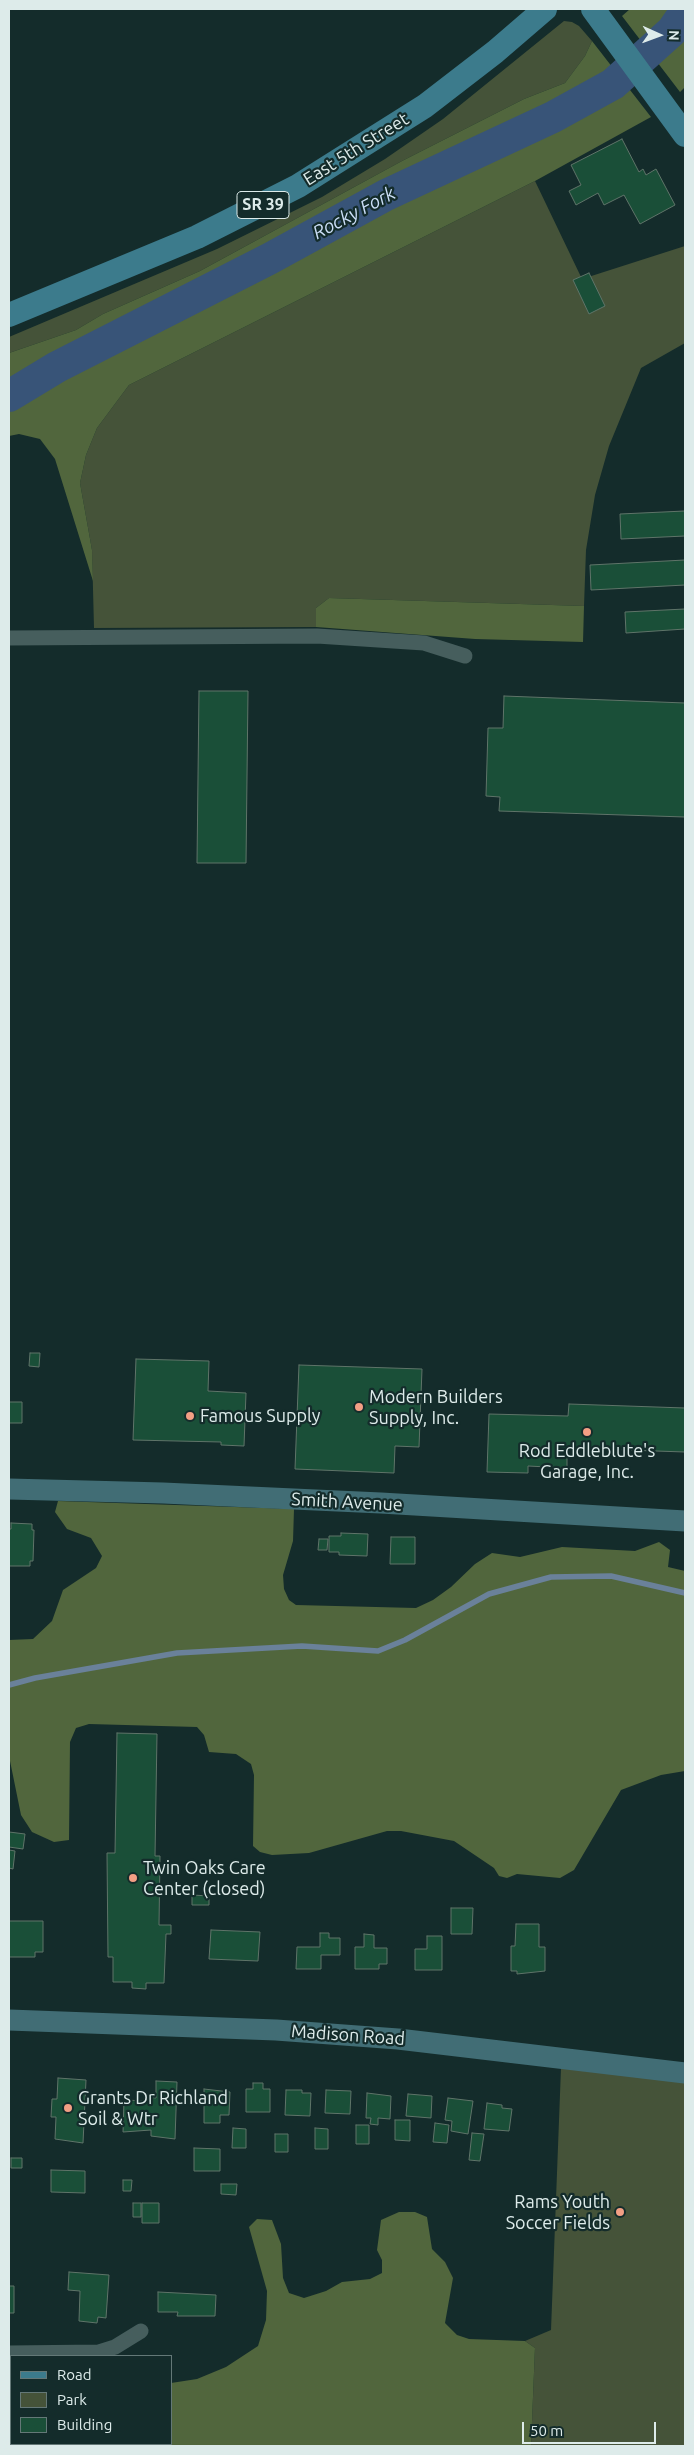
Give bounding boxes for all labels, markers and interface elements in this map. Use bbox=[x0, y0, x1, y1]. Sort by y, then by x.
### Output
north arrow bbox=[634, 10, 684, 60]
text: N bbox=[666, 30, 682, 41]
street label: East 5th Street bbox=[299, 108, 413, 190]
water label: Rocky Fork bbox=[309, 182, 399, 244]
road number: SR 39 bbox=[237, 192, 289, 218]
place label: Modern Builders Supply, Inc. bbox=[369, 1386, 503, 1428]
marker: Modern Builders Supply, Inc. bbox=[353, 1401, 365, 1413]
place label: Famous Supply bbox=[200, 1405, 320, 1427]
marker: Famous Supply bbox=[184, 1410, 196, 1422]
marker: Rod Eddleblute's Garage, Inc. bbox=[581, 1426, 593, 1438]
place label: Rod Eddleblute's Garage, Inc. bbox=[519, 1440, 655, 1482]
street label: Smith Avenue bbox=[291, 1488, 403, 1516]
place label: Twin Oaks Care Center (closed) bbox=[143, 1857, 266, 1900]
marker: Twin Oaks Care Center (closed) bbox=[127, 1872, 139, 1884]
street label: Madison Road bbox=[290, 2020, 406, 2050]
place label: Grants Dr Richland Soil & Wtr bbox=[78, 2087, 228, 2130]
marker: Grants Dr Richland Soil & Wtr bbox=[62, 2102, 74, 2114]
place label: Rams Youth Soccer Fields bbox=[506, 2191, 610, 2234]
marker: Rams Youth Soccer Fields bbox=[614, 2206, 626, 2218]
legend bbox=[10, 2355, 172, 2445]
text: Road bbox=[57, 2366, 92, 2383]
text: Park bbox=[57, 2391, 87, 2408]
scale bar bbox=[524, 2412, 658, 2444]
text: Building bbox=[57, 2416, 112, 2433]
text: 50 m bbox=[530, 2422, 563, 2439]

